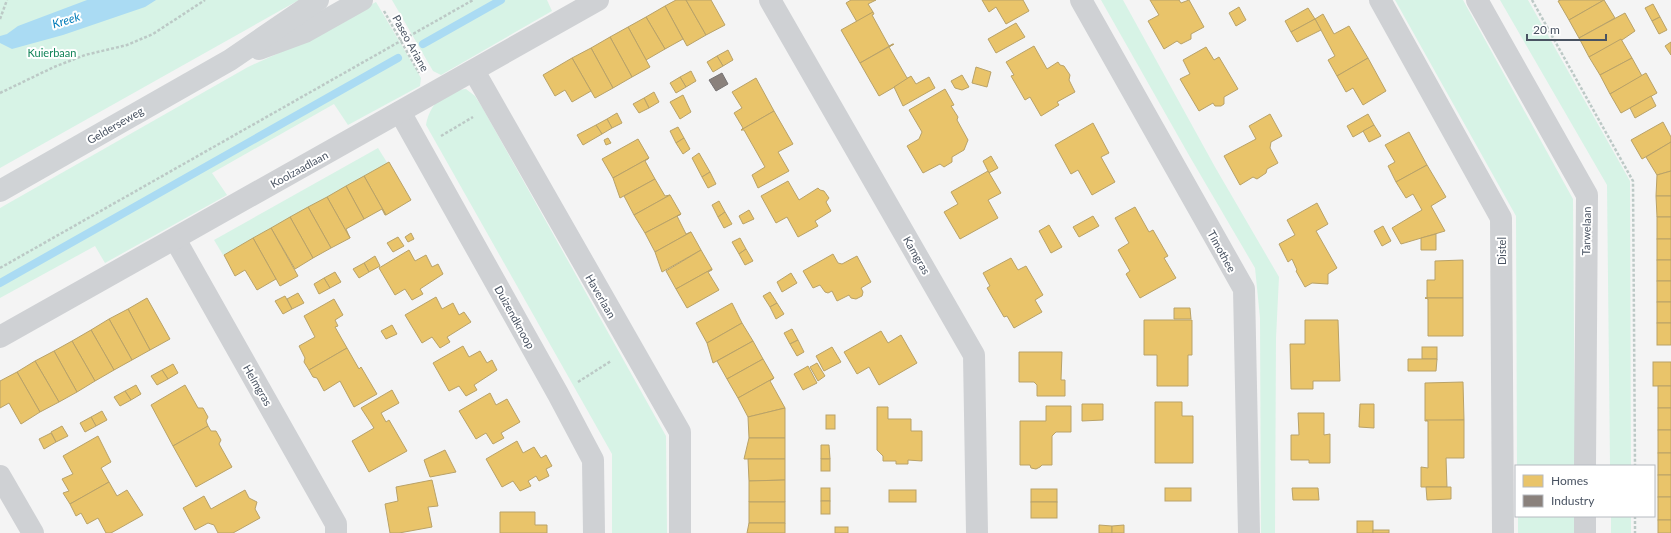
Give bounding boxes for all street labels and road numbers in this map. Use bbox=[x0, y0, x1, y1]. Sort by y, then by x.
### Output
street label: Paseo Ariane bbox=[390, 12, 432, 74]
street label: Gelderseweg bbox=[85, 104, 146, 146]
street label: Koolzaadlaan bbox=[268, 148, 330, 190]
street label: Tarwelaan bbox=[1579, 207, 1593, 255]
street label: Timothee bbox=[1205, 228, 1239, 274]
street label: Kamgras bbox=[901, 234, 933, 276]
street label: Distel bbox=[1495, 237, 1508, 265]
street label: Haverlaan bbox=[583, 272, 619, 320]
street label: Duizendknoop bbox=[492, 283, 538, 351]
street label: Helmgras bbox=[241, 362, 275, 408]

